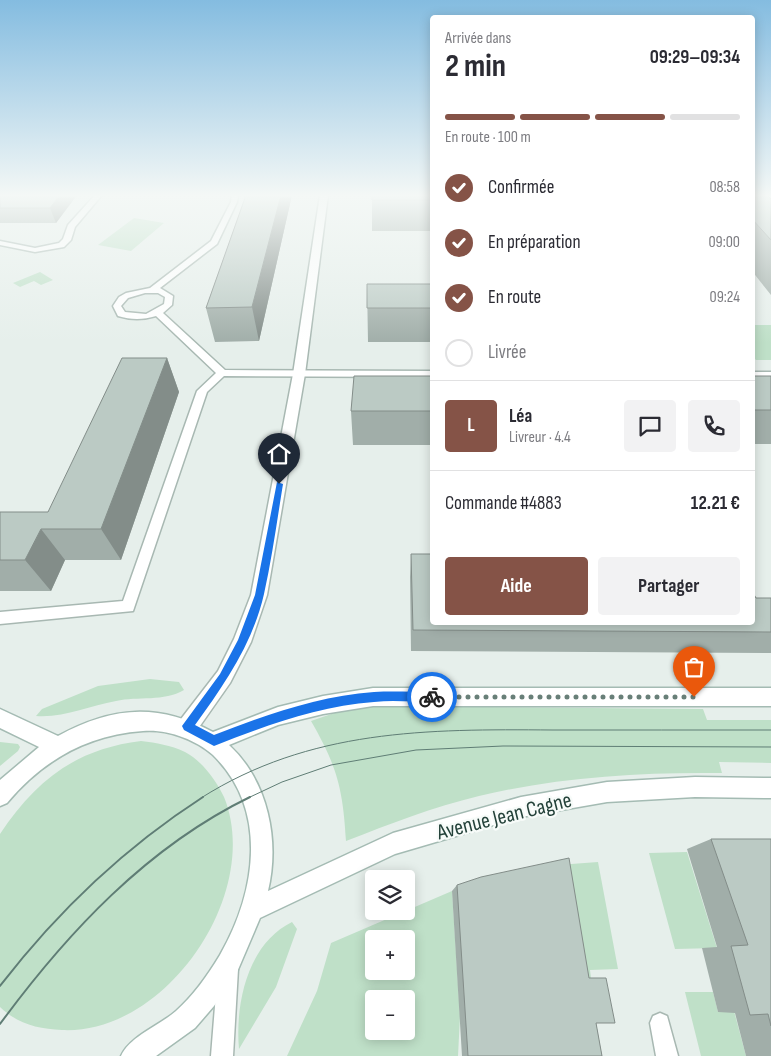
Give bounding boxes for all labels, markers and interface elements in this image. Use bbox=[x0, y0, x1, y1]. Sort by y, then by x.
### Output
text: Arrivée dans bbox=[445, 29, 511, 48]
text: 09:29–09:34 bbox=[650, 46, 740, 69]
text: 2 min bbox=[445, 47, 506, 86]
text: En route · 100 m bbox=[445, 128, 531, 147]
icon: check bbox=[445, 174, 473, 202]
text: Confirmée bbox=[488, 176, 554, 199]
text: 08:58 bbox=[709, 178, 740, 197]
icon: check bbox=[445, 229, 473, 257]
text: En préparation bbox=[488, 231, 581, 254]
text: 09:00 bbox=[708, 233, 740, 252]
icon: check bbox=[445, 284, 473, 312]
text: En route bbox=[488, 286, 541, 309]
text: 09:24 bbox=[710, 288, 740, 307]
text: Livrée bbox=[488, 341, 526, 364]
button: chat bbox=[624, 400, 676, 452]
button: phone bbox=[688, 400, 740, 452]
text: Léa bbox=[509, 405, 532, 428]
text: L bbox=[467, 414, 475, 437]
text: Livreur · 4.4 bbox=[509, 428, 571, 447]
pin bbox=[258, 433, 300, 484]
icon: home bbox=[265, 440, 293, 468]
text: Commande #4883 bbox=[445, 492, 562, 515]
text: 12.21 € bbox=[691, 492, 740, 515]
button: Aide bbox=[445, 557, 588, 615]
button: Partager bbox=[598, 557, 740, 615]
pin bbox=[673, 646, 715, 697]
icon: bag bbox=[680, 653, 708, 681]
courier bbox=[407, 672, 457, 722]
icon: bike bbox=[418, 683, 446, 711]
street label: Avenue Jean Cagne bbox=[433, 787, 575, 846]
map controls bbox=[365, 870, 415, 1040]
button: layers bbox=[365, 870, 415, 920]
button: + bbox=[365, 930, 415, 980]
button: − bbox=[365, 990, 415, 1040]

